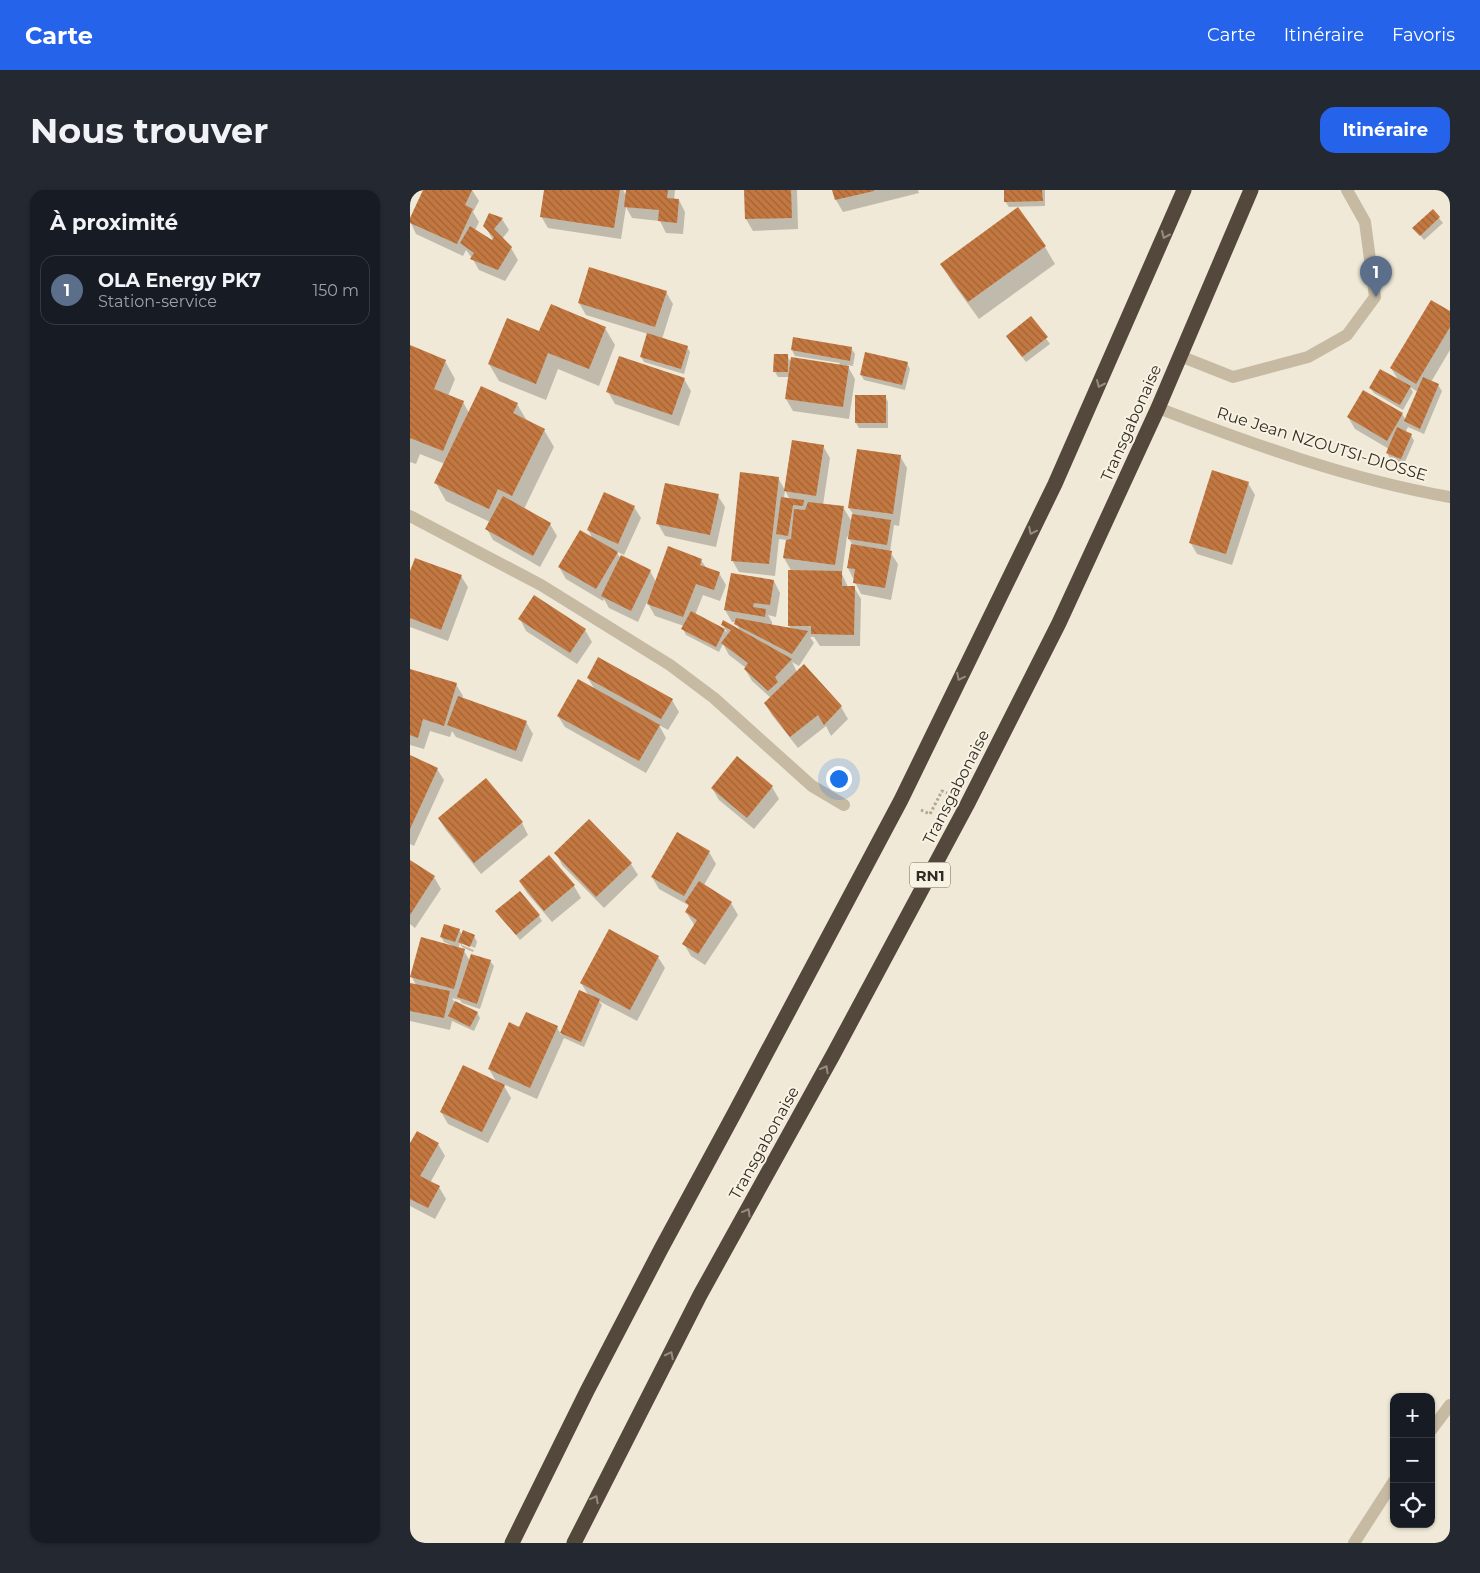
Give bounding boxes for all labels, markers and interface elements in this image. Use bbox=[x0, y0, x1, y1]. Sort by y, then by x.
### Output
text: Carte bbox=[25, 21, 93, 50]
text: Carte bbox=[1207, 24, 1256, 46]
text: Itinéraire bbox=[1284, 24, 1364, 46]
text: Favoris bbox=[1392, 24, 1455, 46]
button: Itinéraire bbox=[1320, 107, 1450, 153]
text: Nous trouver bbox=[30, 109, 268, 152]
text: À proximité bbox=[50, 210, 178, 235]
one-way arrow bbox=[1160, 230, 1171, 239]
pin: 1 bbox=[1360, 256, 1392, 297]
text: OLA Energy PK7 bbox=[98, 269, 261, 292]
text: 1 bbox=[64, 281, 70, 300]
text: 150 m bbox=[312, 281, 359, 300]
text: Station-service bbox=[98, 292, 217, 311]
street label: Transgabonaise bbox=[1097, 362, 1165, 484]
one-way arrow bbox=[1095, 379, 1106, 388]
street label: Rue Jean NZOUTSI-DIOSSE bbox=[1215, 403, 1429, 485]
one-way arrow bbox=[1027, 526, 1038, 535]
one-way arrow bbox=[956, 672, 967, 681]
street label: Transgabonaise bbox=[919, 727, 993, 847]
your location bbox=[826, 766, 852, 792]
road number: RN1 bbox=[910, 862, 950, 888]
one-way arrow bbox=[819, 1066, 829, 1075]
street label: Transgabonaise bbox=[725, 1083, 803, 1203]
one-way arrow bbox=[740, 1208, 750, 1217]
one-way arrow bbox=[664, 1351, 674, 1360]
map controls bbox=[1390, 1393, 1435, 1528]
button: + bbox=[1390, 1393, 1435, 1438]
button: − bbox=[1390, 1438, 1435, 1483]
button: locate bbox=[1390, 1483, 1435, 1528]
one-way arrow bbox=[589, 1496, 599, 1505]

